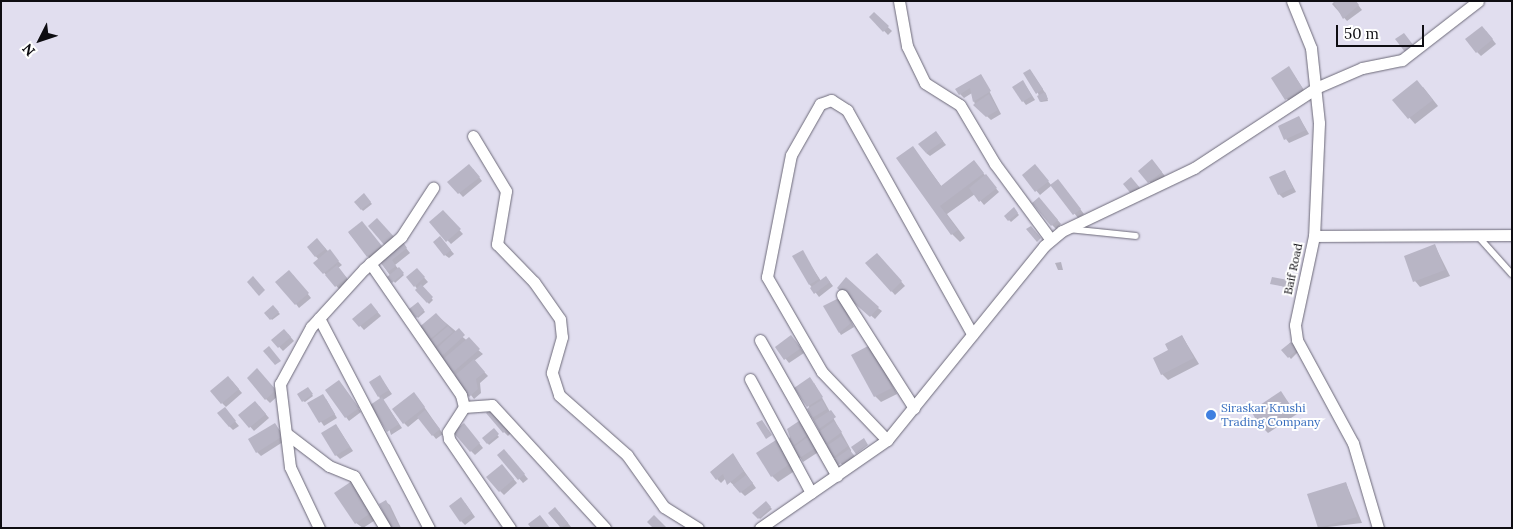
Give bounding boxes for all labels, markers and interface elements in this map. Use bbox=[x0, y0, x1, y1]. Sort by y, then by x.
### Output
north arrow bbox=[15, 15, 65, 65]
scale bar bbox=[1338, 15, 1426, 47]
text: 50 m bbox=[1344, 24, 1379, 43]
text: N bbox=[18, 40, 39, 60]
street label: Baif Road bbox=[1281, 242, 1305, 296]
place label: Siraskar Krushi Trading Company bbox=[1221, 401, 1320, 429]
marker: Siraskar Krushi Trading Company bbox=[1205, 409, 1217, 421]

